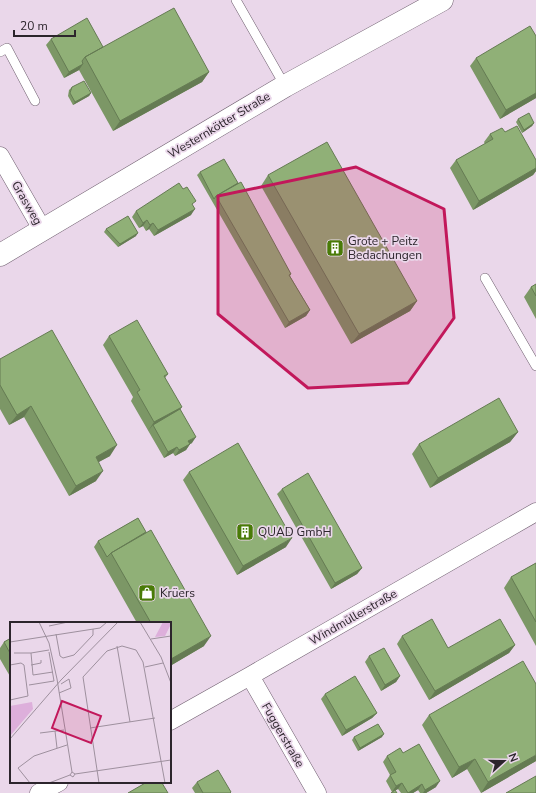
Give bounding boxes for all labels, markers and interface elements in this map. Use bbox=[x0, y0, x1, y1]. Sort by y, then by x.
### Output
scale bar bbox=[14, 12, 75, 38]
text: 20 m bbox=[20, 18, 48, 34]
street label: Westernkötter Straße bbox=[165, 88, 273, 162]
street label: Grasweg bbox=[8, 178, 46, 228]
place label: Grote + Peitz Bedachungen bbox=[348, 233, 422, 263]
building icon: Grote + Peitz Bedachungen bbox=[325, 238, 345, 258]
building icon: QUAD GmbH bbox=[235, 522, 255, 542]
place label: QUAD GmbH bbox=[258, 524, 332, 540]
shop icon: Krüers bbox=[137, 583, 157, 603]
place label: Krüers bbox=[160, 585, 195, 601]
street label: Windmüllerstraße bbox=[306, 585, 400, 649]
inset map bbox=[10, 622, 171, 783]
street label: Fuggerstraße bbox=[258, 700, 308, 770]
north arrow bbox=[484, 741, 524, 781]
text: N bbox=[504, 751, 521, 764]

